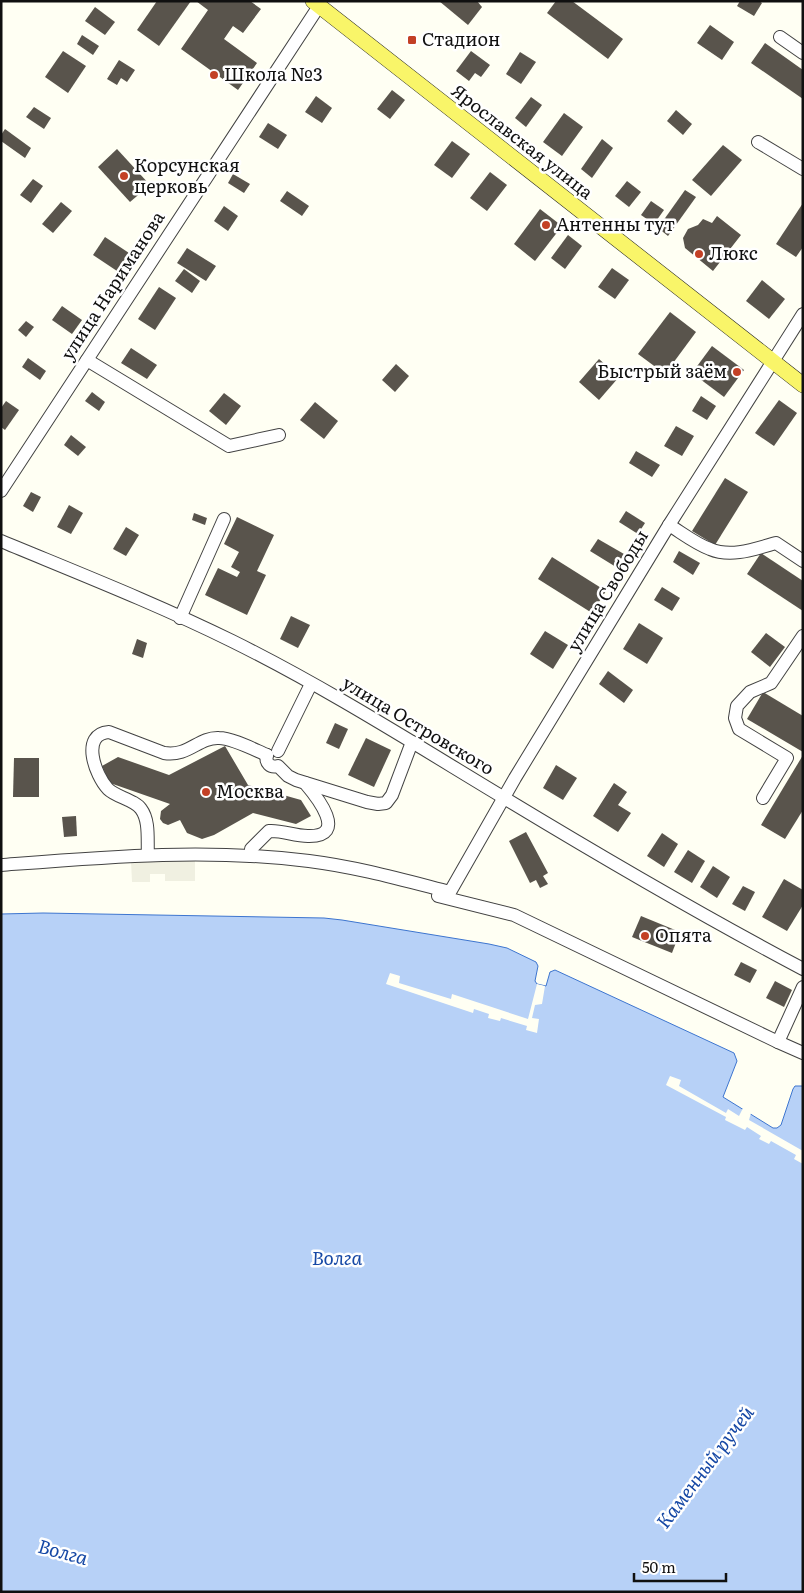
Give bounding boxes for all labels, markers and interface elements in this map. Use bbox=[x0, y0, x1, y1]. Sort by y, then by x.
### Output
place label: Стадион bbox=[422, 25, 500, 52]
marker: Стадион bbox=[406, 34, 418, 46]
place label: Школа №3 bbox=[224, 60, 323, 87]
marker: Школа №3 bbox=[208, 69, 220, 81]
street label: Ярославская улица bbox=[446, 77, 600, 205]
place label: Корсунская церковь bbox=[134, 151, 240, 199]
marker: Корсунская церковь bbox=[118, 170, 130, 182]
street label: улица Нариманова bbox=[53, 205, 170, 365]
place label: Антенны тут bbox=[556, 210, 675, 237]
marker: Антенны тут bbox=[540, 219, 552, 231]
place label: Люкс bbox=[709, 239, 758, 266]
marker: Люкс bbox=[693, 248, 705, 260]
place label: Быстрый заём bbox=[597, 357, 727, 384]
marker: Быстрый заём bbox=[731, 366, 743, 378]
street label: улица Свободы bbox=[560, 524, 654, 656]
street label: улица Островского bbox=[338, 669, 500, 781]
place label: Москва bbox=[216, 777, 284, 804]
marker: Москва bbox=[200, 786, 212, 798]
place label: Опята bbox=[655, 921, 712, 948]
marker: Опята bbox=[639, 930, 651, 942]
water label: Волга bbox=[312, 1243, 362, 1271]
water label: Каменный ручей bbox=[649, 1399, 760, 1534]
water label: Волга bbox=[35, 1531, 91, 1571]
scale bar bbox=[634, 1550, 726, 1582]
text: 50 m bbox=[642, 1555, 676, 1578]

